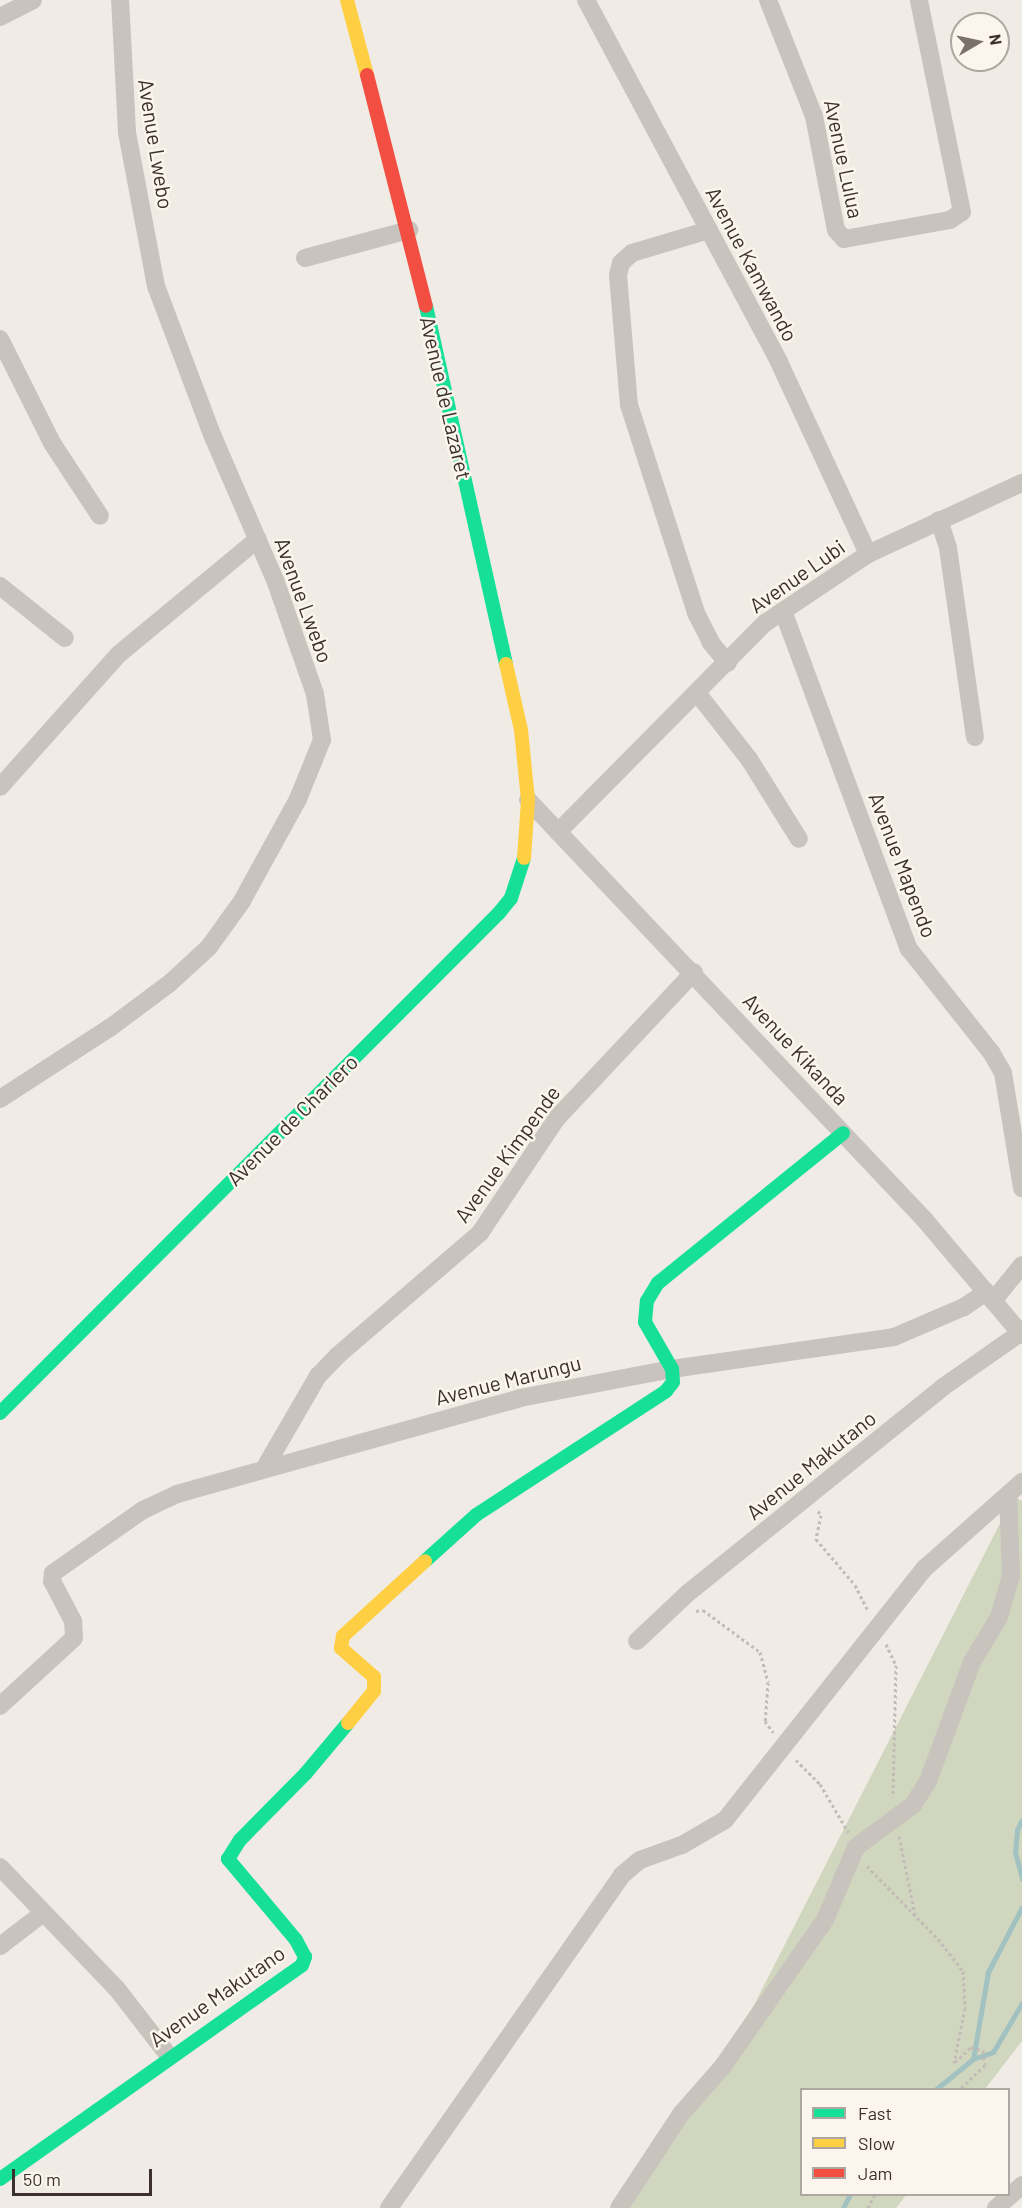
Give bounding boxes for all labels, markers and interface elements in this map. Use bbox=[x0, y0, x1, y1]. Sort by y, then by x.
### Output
north arrow bbox=[950, 12, 1010, 72]
text: N bbox=[986, 33, 1007, 46]
street label: Avenue Lwebo bbox=[133, 77, 179, 211]
street label: Avenue Lulua bbox=[819, 97, 869, 221]
street label: Avenue Kamwando bbox=[701, 182, 803, 346]
street label: Avenue de Lazaret bbox=[415, 314, 477, 482]
street label: Avenue Lwebo bbox=[270, 534, 338, 666]
street label: Avenue Lubi bbox=[744, 534, 850, 618]
street label: Avenue Mapendo bbox=[864, 789, 942, 941]
street label: Avenue Kikanda bbox=[738, 988, 854, 1110]
street label: Avenue de Charlero bbox=[221, 1049, 363, 1191]
street label: Avenue Kimpende bbox=[449, 1081, 565, 1227]
street label: Avenue Marungu bbox=[432, 1350, 584, 1410]
street label: Avenue Makutano bbox=[741, 1405, 881, 1525]
street label: Avenue Makutano bbox=[144, 1940, 290, 2052]
legend bbox=[800, 2088, 1010, 2196]
text: Fast bbox=[858, 2102, 892, 2124]
text: Slow bbox=[858, 2132, 895, 2154]
scale bar bbox=[15, 2157, 154, 2195]
text: Jam bbox=[858, 2162, 892, 2184]
text: 50 m bbox=[23, 2168, 61, 2190]

